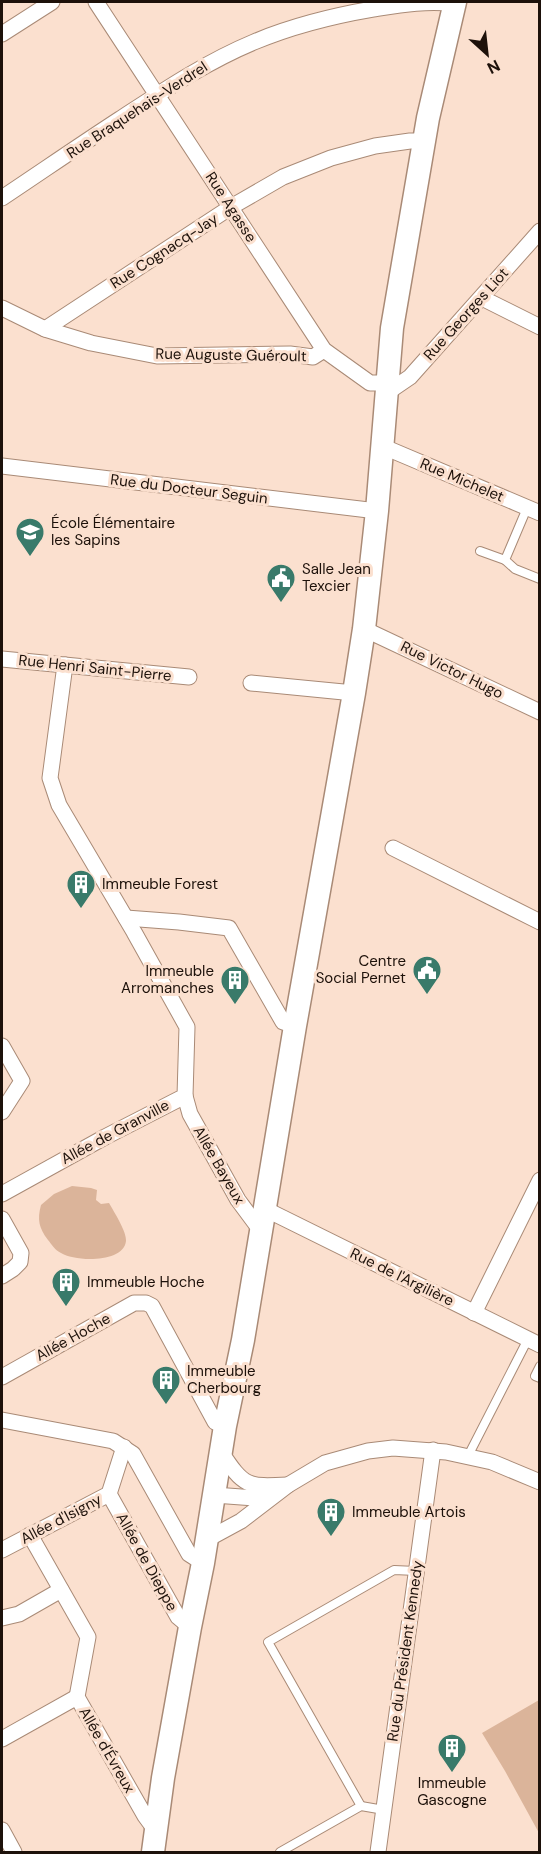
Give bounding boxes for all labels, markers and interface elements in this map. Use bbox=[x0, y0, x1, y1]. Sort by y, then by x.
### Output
north arrow bbox=[457, 24, 517, 84]
text: N bbox=[484, 55, 504, 79]
street label: Rue Braquehais-Verdrel bbox=[63, 57, 211, 163]
street label: Rue Agasse bbox=[201, 168, 261, 246]
street label: Rue Cognacq-Jay bbox=[106, 208, 222, 293]
street label: Rue Georges Liot bbox=[419, 263, 513, 365]
street label: Rue Auguste Guéroult bbox=[155, 344, 307, 366]
street label: Rue Michelet bbox=[417, 453, 507, 507]
street label: Rue du Docteur Seguin bbox=[109, 469, 269, 509]
place label: École Élémentaire les Sapins bbox=[51, 513, 175, 550]
school or university icon: École Élémentaire les Sapins bbox=[14, 516, 46, 558]
place label: Salle Jean Texcier bbox=[302, 559, 371, 596]
public building icon: Salle Jean Texcier bbox=[265, 562, 297, 604]
street label: Rue Victor Hugo bbox=[397, 636, 507, 704]
street label: Rue Henri Saint-Pierre bbox=[18, 650, 172, 686]
building icon: Immeuble Forest bbox=[65, 868, 97, 910]
place label: Immeuble Forest bbox=[102, 874, 218, 894]
place label: Centre Social Pernet bbox=[316, 951, 406, 988]
public building icon: Centre Social Pernet bbox=[411, 954, 443, 996]
place label: Immeuble Arromanches bbox=[121, 961, 214, 998]
building icon: Immeuble Arromanches bbox=[219, 964, 251, 1006]
street label: Allée de Granville bbox=[57, 1095, 173, 1169]
street label: Allée Bayeux bbox=[189, 1122, 250, 1208]
street label: Rue de l'Argilière bbox=[347, 1243, 457, 1311]
building icon: Immeuble Hoche bbox=[50, 1266, 82, 1308]
place label: Immeuble Hoche bbox=[87, 1272, 204, 1292]
street label: Allée Hoche bbox=[32, 1308, 114, 1366]
place label: Immeuble Cherbourg bbox=[187, 1361, 261, 1398]
building icon: Immeuble Cherbourg bbox=[150, 1364, 182, 1406]
street label: Allée d'Isigny bbox=[17, 1489, 106, 1549]
building icon: Immeuble Artois bbox=[315, 1496, 347, 1538]
place label: Immeuble Artois bbox=[352, 1502, 466, 1522]
street label: Allée de Dieppe bbox=[112, 1509, 182, 1615]
street label: Rue du Président Kennedy bbox=[382, 1559, 428, 1743]
street label: Allée d'Évreux bbox=[74, 1704, 140, 1797]
building icon: Immeuble Gascogne bbox=[436, 1732, 468, 1774]
place label: Immeuble Gascogne bbox=[417, 1773, 487, 1810]

